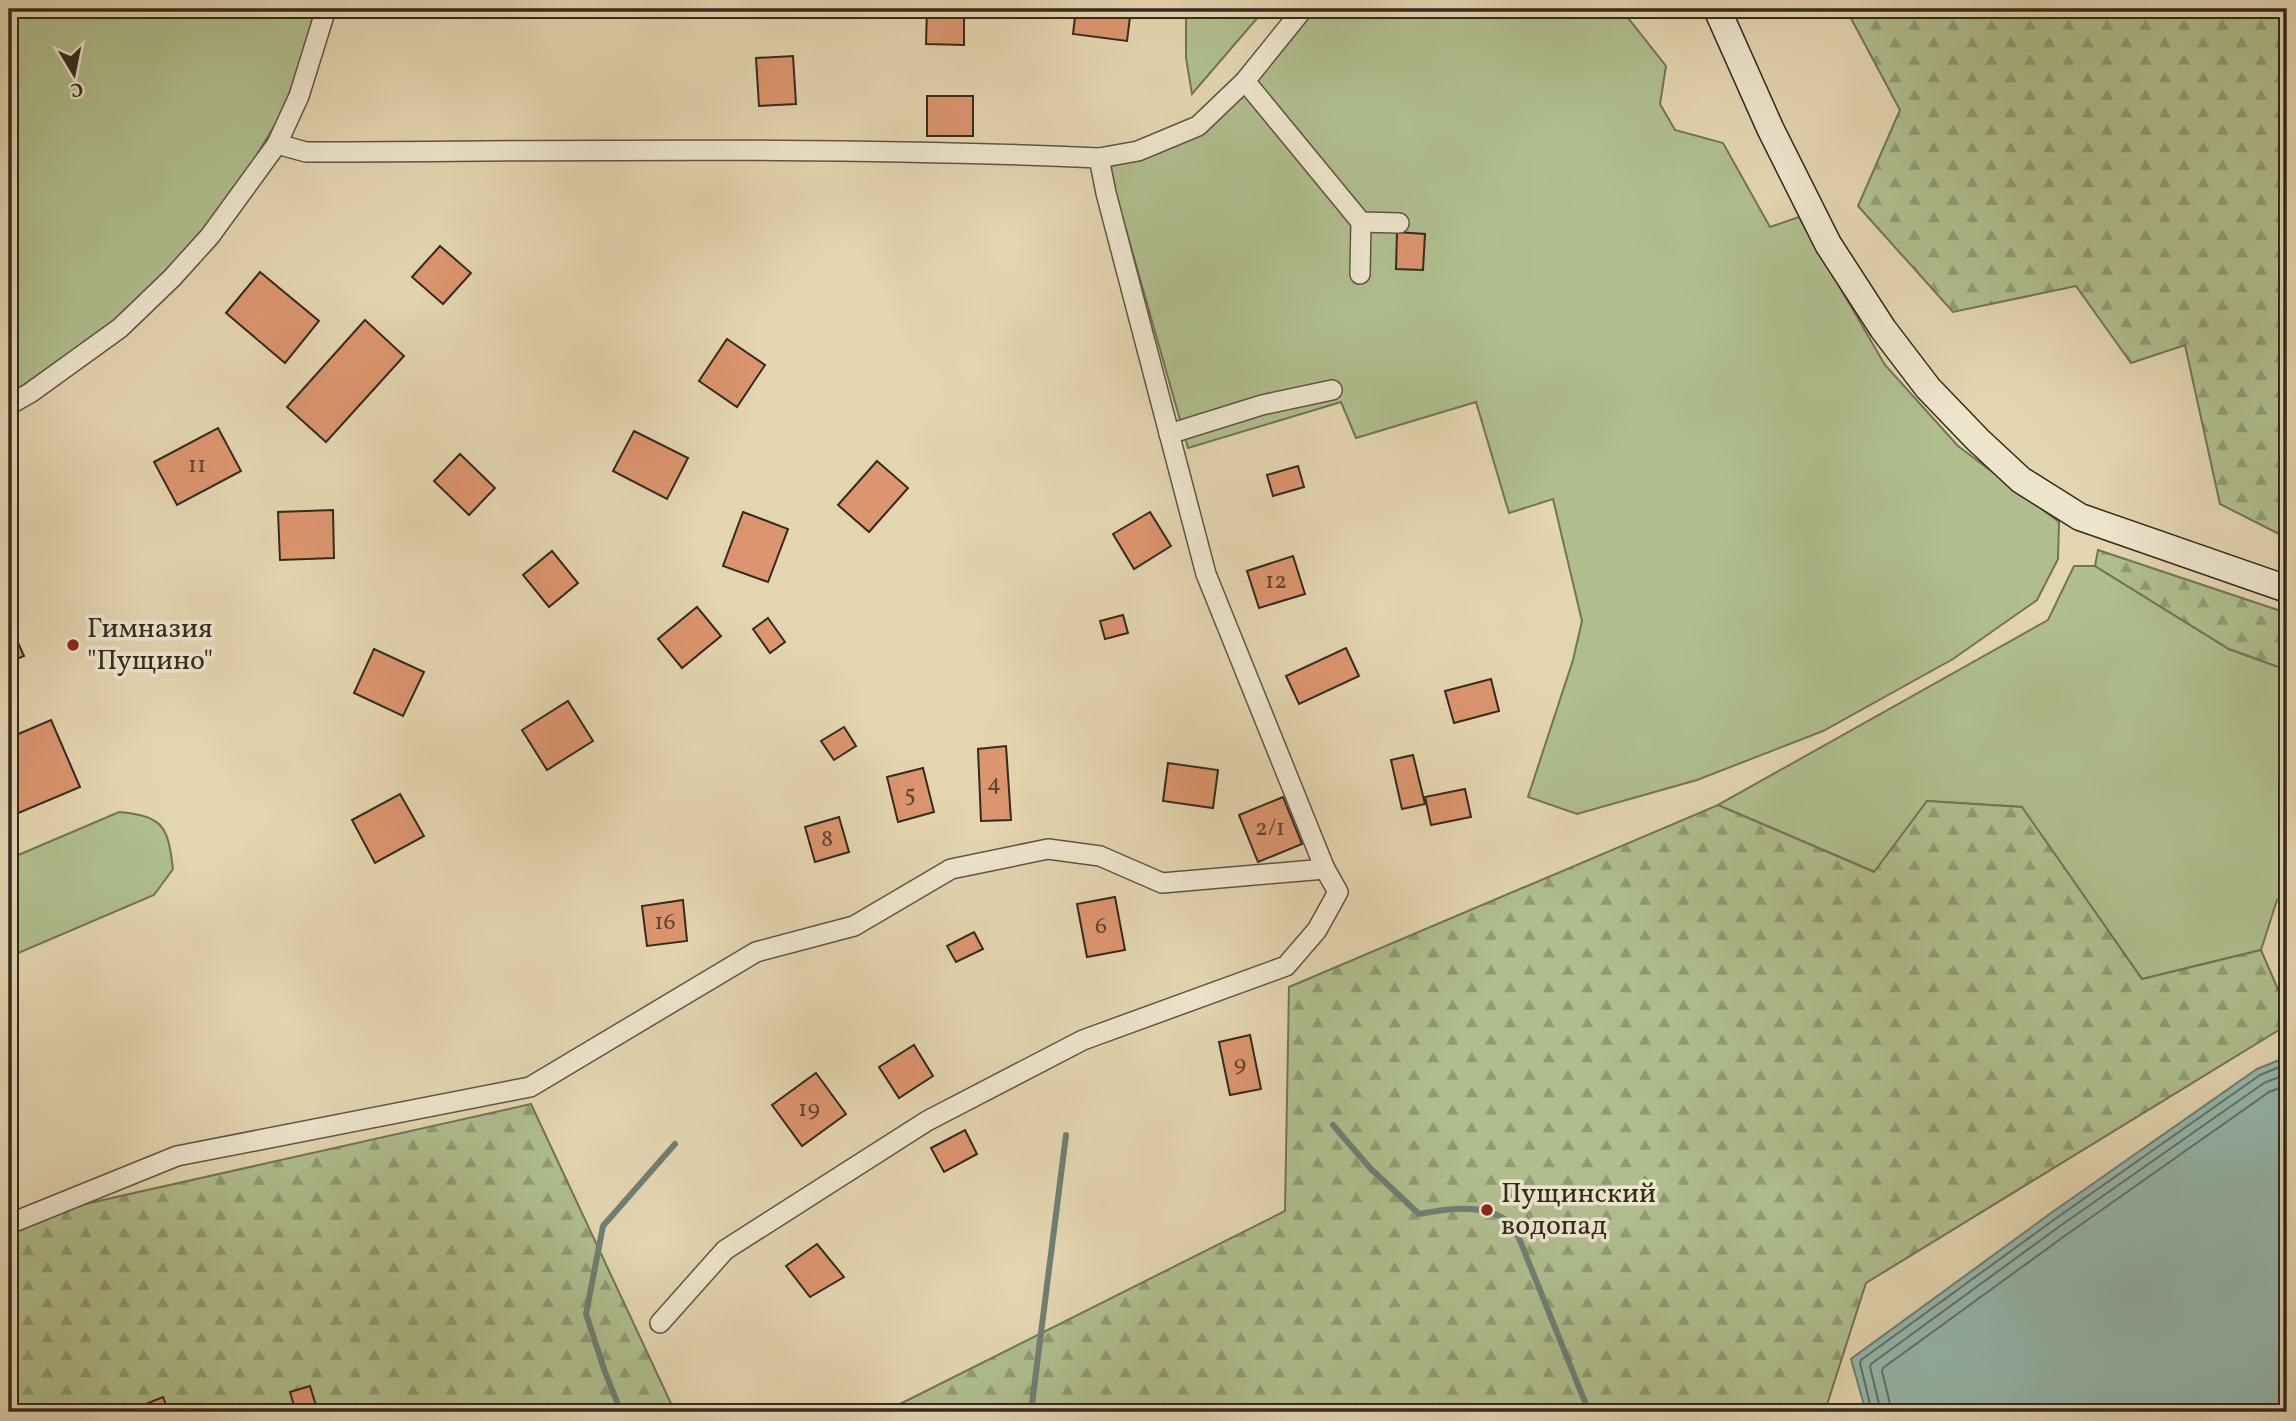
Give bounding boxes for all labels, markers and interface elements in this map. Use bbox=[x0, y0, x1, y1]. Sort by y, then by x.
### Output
north arrow bbox=[38, 38, 108, 108]
text: С bbox=[68, 75, 85, 103]
house number: 11 bbox=[188, 449, 206, 483]
house number: 12 bbox=[1265, 565, 1287, 599]
place label: Гимназия "Пущино" bbox=[87, 610, 213, 681]
marker: Гимназия "Пущино" bbox=[65, 637, 81, 653]
house number: 4 bbox=[987, 767, 1001, 801]
house number: 5 bbox=[904, 778, 916, 812]
house number: 2/1 bbox=[1255, 812, 1285, 846]
house number: 8 bbox=[821, 823, 833, 857]
house number: 16 bbox=[654, 906, 676, 940]
house number: 6 bbox=[1095, 910, 1107, 944]
house number: 9 bbox=[1234, 1048, 1246, 1082]
house number: 19 bbox=[798, 1093, 820, 1127]
place label: Пущинский водопад bbox=[1501, 1175, 1656, 1246]
marker: Пущинский водопад bbox=[1479, 1202, 1495, 1218]

